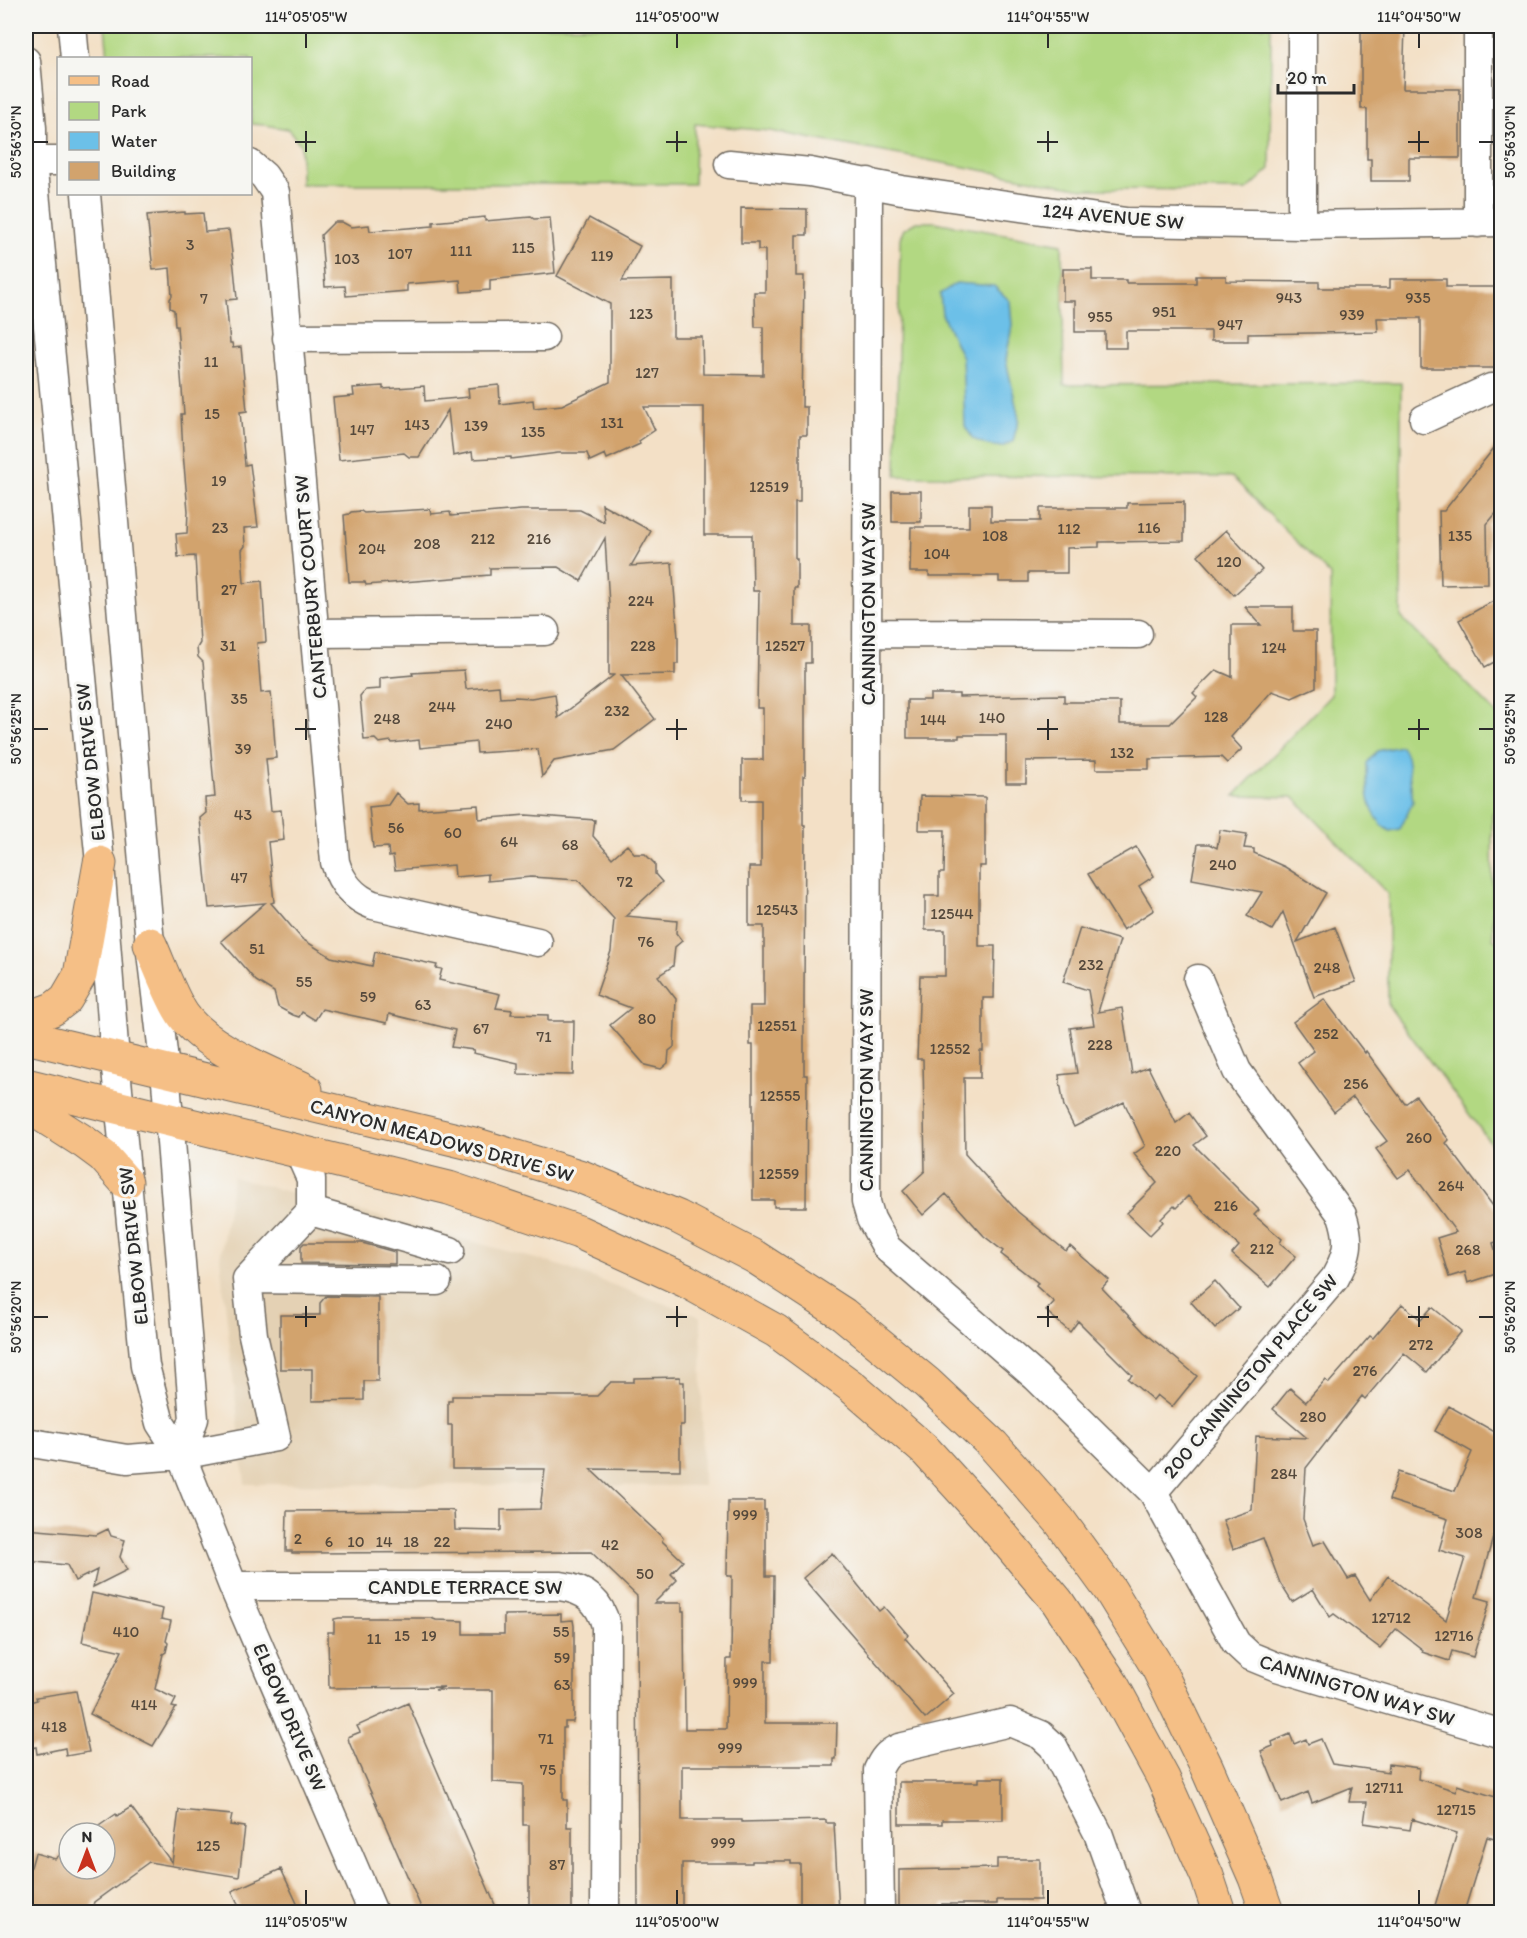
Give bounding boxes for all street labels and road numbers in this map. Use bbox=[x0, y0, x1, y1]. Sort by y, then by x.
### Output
street label: 124 AVENUE SW bbox=[1041, 198, 1185, 234]
street label: CANTERBURY COURT SW bbox=[288, 474, 332, 700]
street label: CANNINGTON WAY SW bbox=[856, 503, 880, 705]
street label: ELBOW DRIVE SW bbox=[70, 682, 110, 842]
street label: CANNINGTON WAY SW bbox=[854, 989, 878, 1191]
street label: CANYON MEADOWS DRIVE SW bbox=[308, 1093, 576, 1187]
street label: ELBOW DRIVE SW bbox=[113, 1166, 153, 1326]
street label: 200 CANNINGTON PLACE SW bbox=[1157, 1269, 1343, 1483]
street label: CANDLE TERRACE SW bbox=[368, 1575, 562, 1599]
street label: ELBOW DRIVE SW bbox=[248, 1639, 332, 1795]
street label: CANNINGTON WAY SW bbox=[1256, 1649, 1458, 1731]

